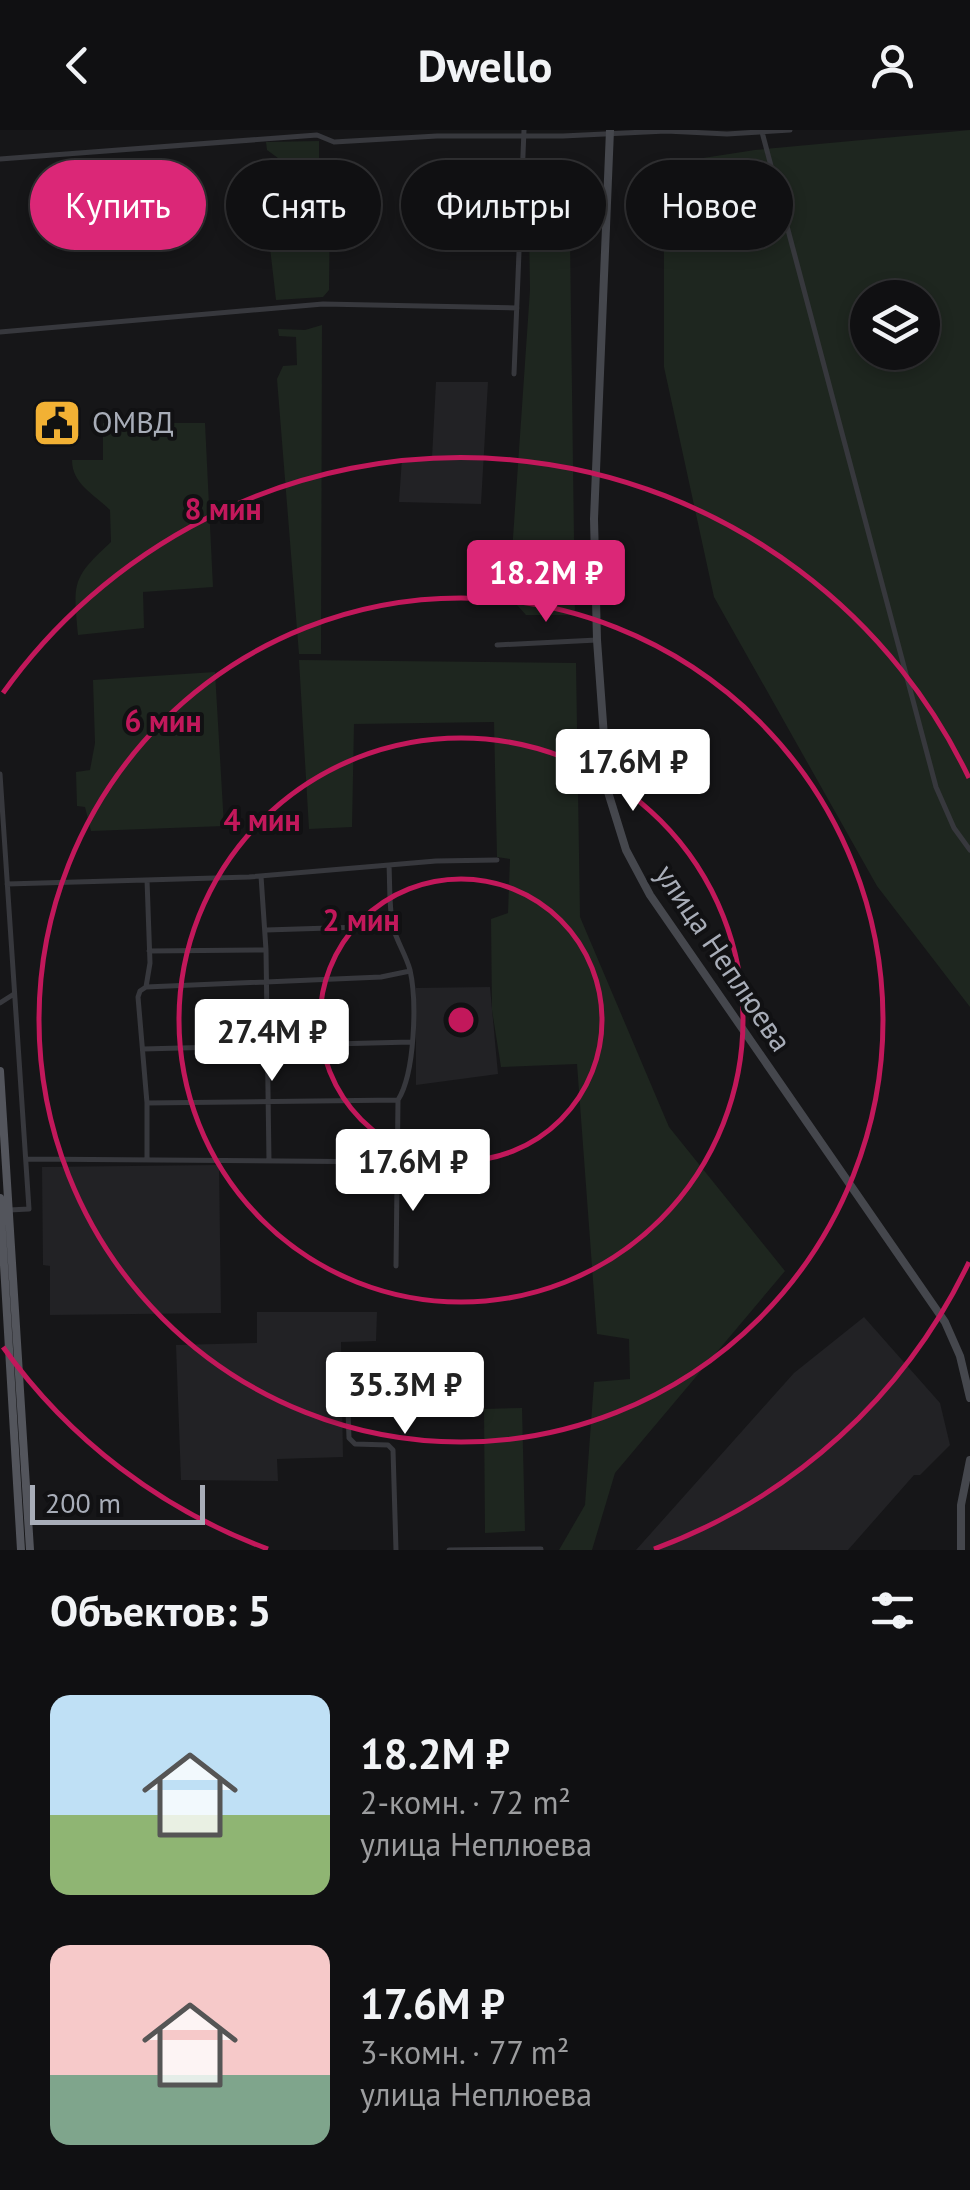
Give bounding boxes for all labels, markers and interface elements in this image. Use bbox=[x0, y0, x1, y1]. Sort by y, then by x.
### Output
text: Dwello bbox=[418, 36, 552, 94]
icon: back bbox=[50, 38, 105, 93]
icon: person bbox=[865, 38, 920, 93]
chip: Купить bbox=[30, 160, 206, 250]
chip: Снять bbox=[226, 160, 381, 250]
chip: Фильтры bbox=[401, 160, 606, 250]
chip: Новое bbox=[626, 160, 793, 250]
map controls bbox=[850, 280, 940, 370]
button: layers bbox=[850, 280, 940, 370]
public building icon: ОМВД bbox=[31, 397, 83, 449]
place label: ОМВД bbox=[92, 402, 174, 441]
text: 8 мин bbox=[184, 489, 262, 528]
pin: 18.2M ₽ bbox=[454, 540, 638, 625]
text: 18.2M ₽ bbox=[489, 551, 603, 593]
text: 6 мин bbox=[124, 701, 202, 740]
pin: 17.6M ₽ bbox=[541, 729, 725, 814]
text: 17.6M ₽ bbox=[578, 740, 688, 782]
text: 4 мин bbox=[223, 800, 301, 839]
street label: улица Неплюева bbox=[647, 856, 801, 1058]
text: 2 мин bbox=[322, 900, 400, 939]
pin: 27.4M ₽ bbox=[180, 999, 364, 1084]
centre of rings bbox=[443, 1002, 479, 1038]
text: 27.4M ₽ bbox=[217, 1010, 327, 1052]
pin: 17.6M ₽ bbox=[321, 1129, 505, 1214]
text: 17.6M ₽ bbox=[358, 1140, 468, 1182]
pin: 35.3M ₽ bbox=[313, 1352, 497, 1437]
text: 35.3M ₽ bbox=[348, 1363, 462, 1405]
scale bar bbox=[30, 1480, 205, 1524]
text: 200 m bbox=[45, 1484, 121, 1521]
text: Объектов: 5 bbox=[50, 1583, 271, 1638]
icon: filters bbox=[865, 1583, 920, 1638]
text: 18.2M ₽ bbox=[360, 1726, 510, 1781]
icon: home bbox=[130, 1735, 250, 1855]
text: 2-комн. · 72 m² bbox=[360, 1781, 571, 1823]
text: улица Неплюева bbox=[360, 1823, 592, 1865]
text: 17.6M ₽ bbox=[360, 1976, 505, 2031]
icon: home bbox=[130, 1985, 250, 2105]
text: 3-комн. · 77 m² bbox=[360, 2031, 569, 2073]
text: улица Неплюева bbox=[360, 2073, 592, 2115]

